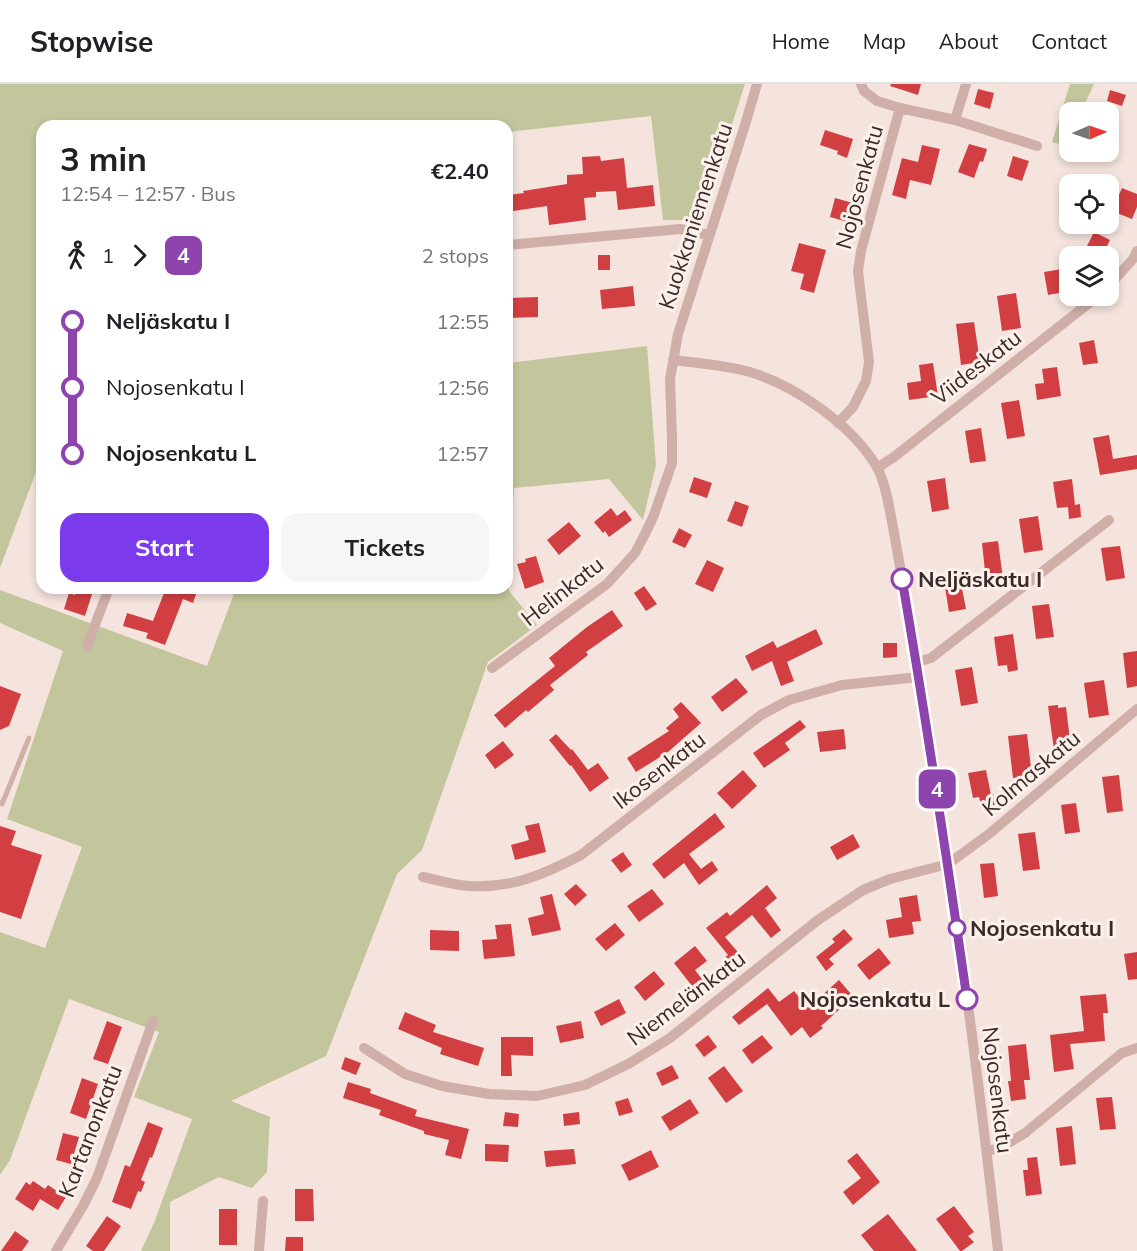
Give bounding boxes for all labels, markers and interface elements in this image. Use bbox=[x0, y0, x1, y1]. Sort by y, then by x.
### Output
text: Stopwise bbox=[30, 24, 153, 59]
text: Home bbox=[772, 28, 830, 54]
text: Map bbox=[863, 28, 906, 54]
text: About bbox=[939, 28, 998, 54]
text: Contact bbox=[1031, 28, 1107, 54]
north arrow bbox=[1059, 102, 1119, 162]
map controls bbox=[1059, 102, 1119, 306]
street label: Kuokkaniemenkatu bbox=[652, 120, 738, 312]
street label: Nojosenkatu bbox=[829, 122, 889, 252]
text: 3 min bbox=[60, 138, 147, 179]
text: €2.40 bbox=[431, 157, 489, 185]
button: locate bbox=[1059, 174, 1119, 234]
text: 12:54 – 12:57 · Bus bbox=[60, 181, 236, 206]
icon: walk bbox=[60, 239, 93, 272]
icon: forward bbox=[123, 239, 156, 272]
text: 4 bbox=[177, 242, 190, 268]
text: 1 bbox=[102, 243, 114, 268]
text: 2 stops bbox=[422, 243, 489, 268]
button: layers bbox=[1059, 246, 1119, 306]
text: Neljäskatu I bbox=[106, 307, 230, 335]
text: 12:55 bbox=[436, 309, 489, 334]
street label: Viideskatu bbox=[925, 323, 1027, 411]
text: Nojosenkatu I bbox=[106, 373, 245, 401]
text: 12:56 bbox=[436, 375, 489, 400]
text: Nojosenkatu L bbox=[106, 439, 256, 467]
text: 12:57 bbox=[436, 441, 489, 466]
button: Start bbox=[60, 513, 269, 582]
button: Tickets bbox=[281, 513, 489, 582]
street label: Helinkatu bbox=[515, 550, 609, 632]
place label: Neljäskatu I bbox=[918, 565, 1042, 593]
marker: Neljäskatu I bbox=[891, 568, 913, 590]
street label: Kolmaskatu bbox=[976, 724, 1086, 822]
street label: Ikosenkatu bbox=[607, 725, 711, 815]
line badge: 4 bbox=[918, 770, 956, 808]
text: 4 bbox=[931, 776, 943, 802]
place label: Nojosenkatu I bbox=[970, 914, 1114, 942]
marker: Nojosenkatu I bbox=[948, 919, 966, 937]
street label: Niemelänkatu bbox=[621, 944, 751, 1052]
place label: Nojosenkatu L bbox=[800, 985, 950, 1013]
marker: Nojosenkatu L bbox=[956, 988, 978, 1010]
street label: Nojosenkatu bbox=[976, 1025, 1020, 1155]
street label: Kartanonkatu bbox=[52, 1061, 128, 1201]

